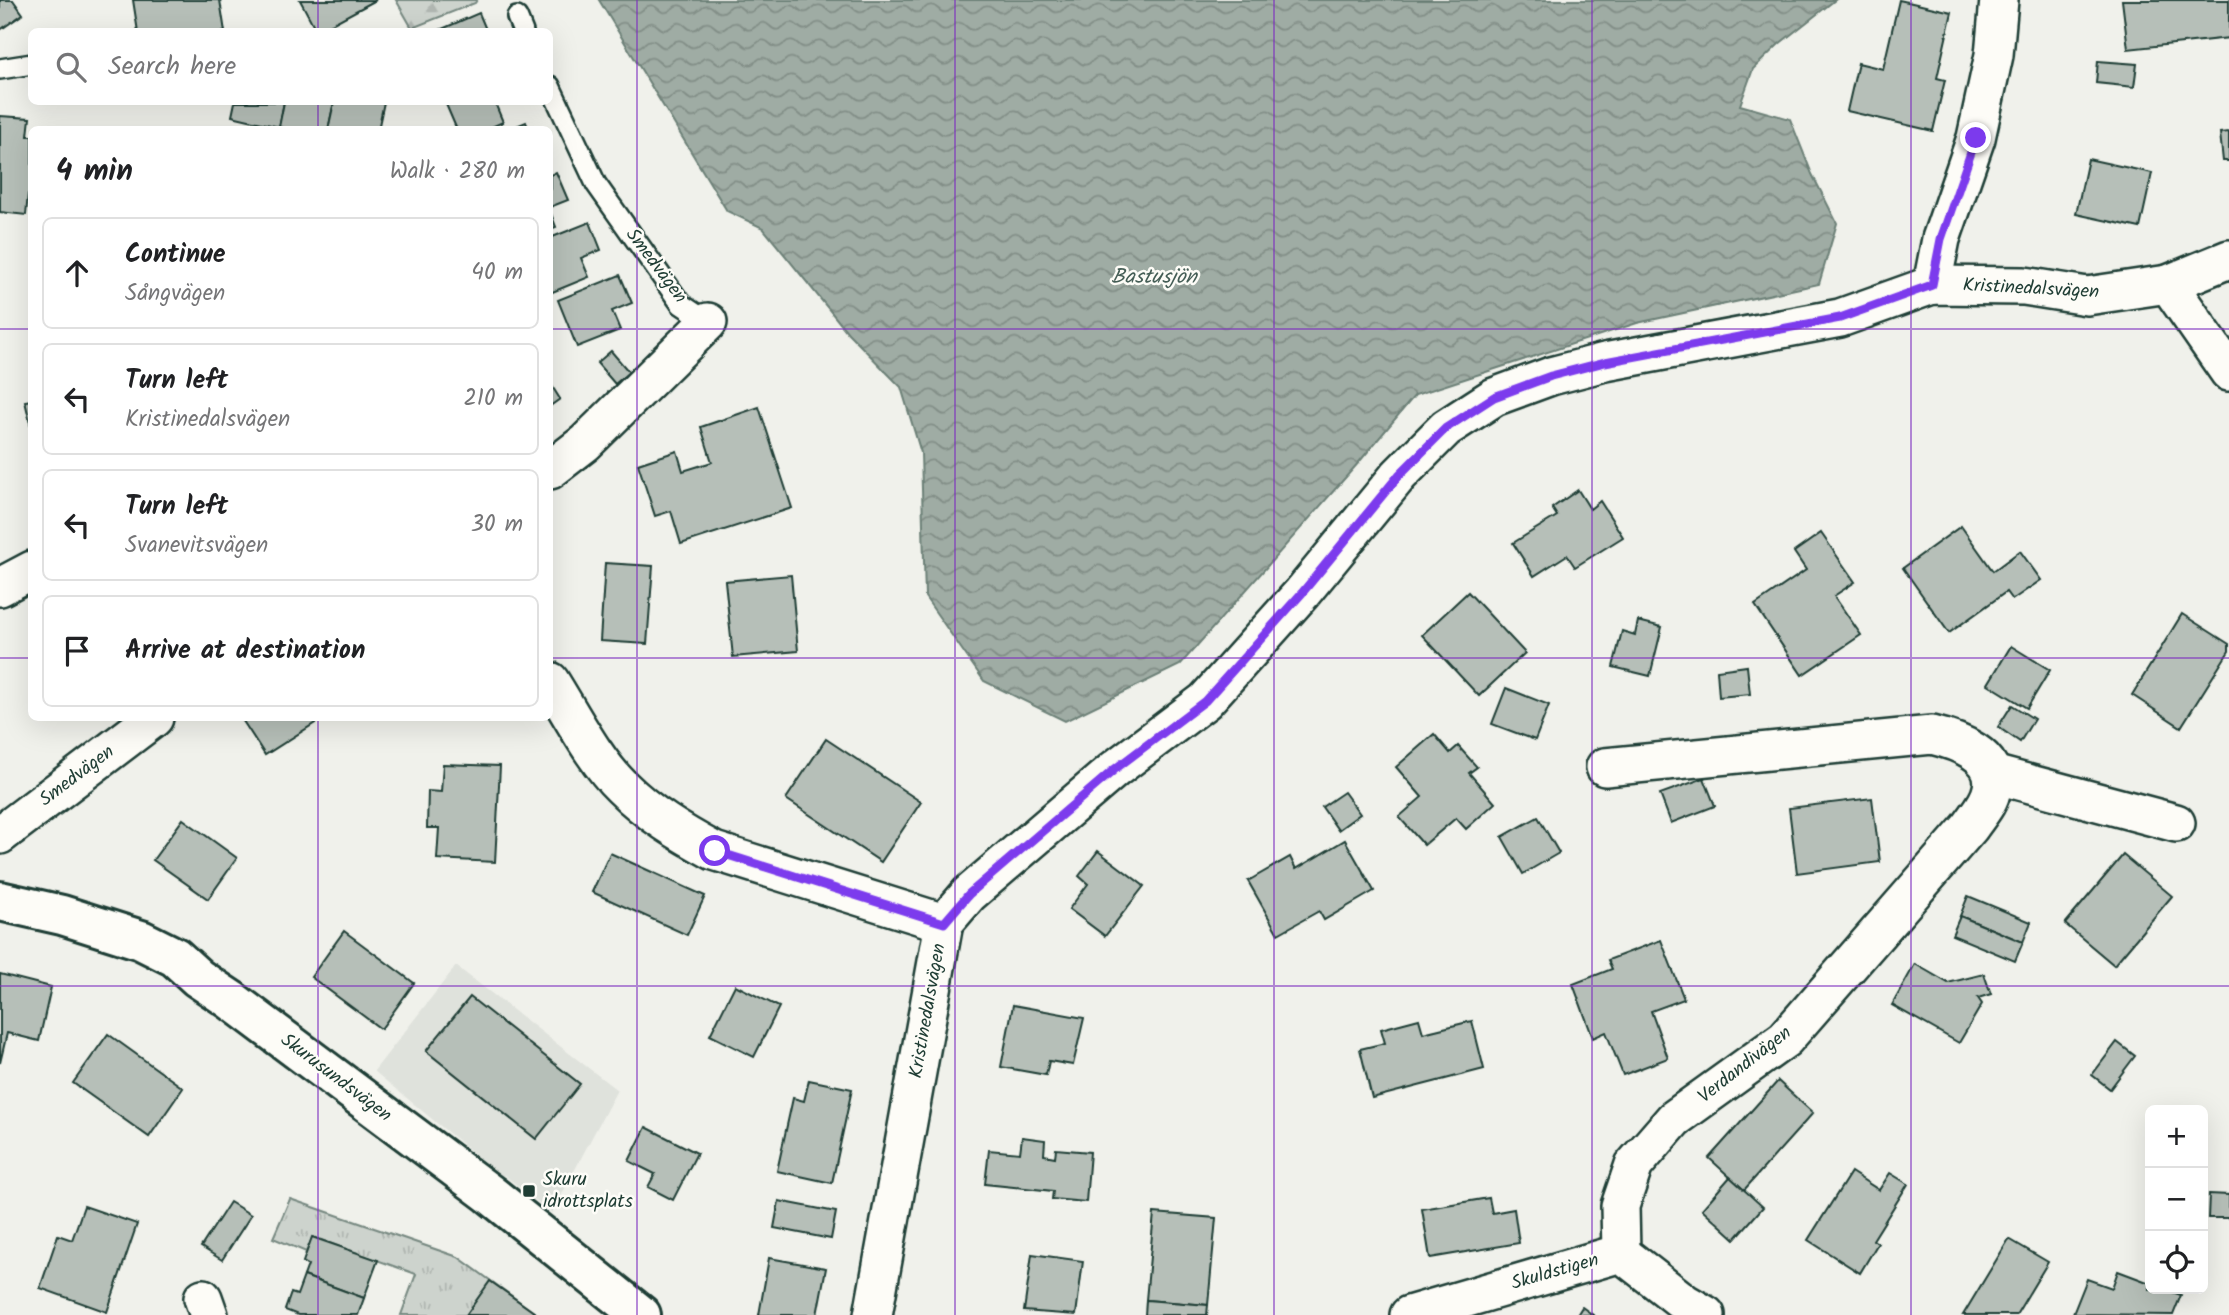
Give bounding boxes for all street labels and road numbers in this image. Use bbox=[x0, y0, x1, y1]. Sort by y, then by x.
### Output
street label: Smedvägen bbox=[618, 222, 694, 310]
street label: Kristinedalsvägen bbox=[1962, 270, 2100, 308]
street label: Smedvägen bbox=[33, 738, 121, 814]
street label: Kristinedalsvägen bbox=[901, 941, 955, 1081]
street label: Verdandivägen bbox=[1692, 1019, 1798, 1111]
street label: Skurusundsvägen bbox=[274, 1026, 398, 1130]
street label: Skuldstigen bbox=[1508, 1245, 1602, 1299]

